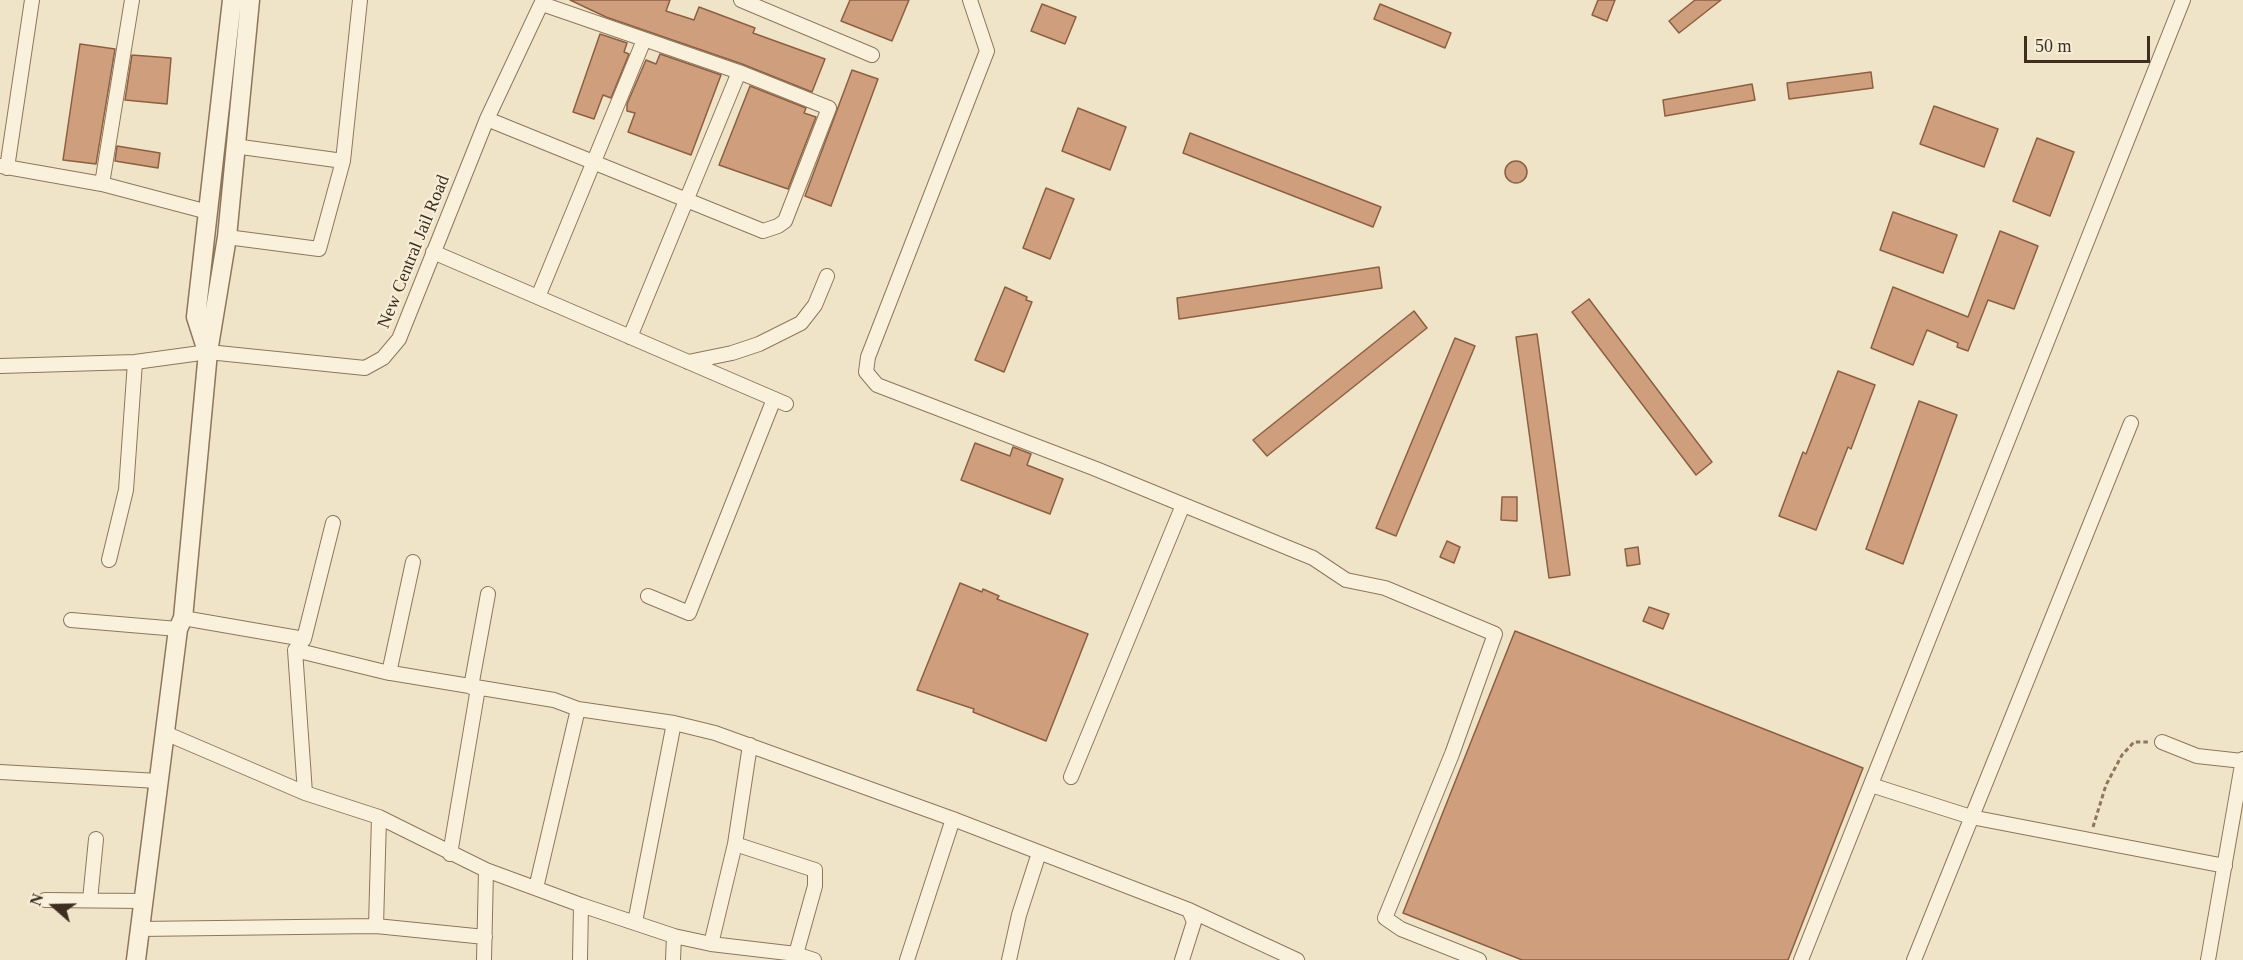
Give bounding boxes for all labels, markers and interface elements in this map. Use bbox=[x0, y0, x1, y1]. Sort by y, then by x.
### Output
scale bar bbox=[2027, 24, 2153, 62]
text: 50 m bbox=[2035, 36, 2072, 56]
street label: New Central Jail Road bbox=[373, 172, 455, 332]
north arrow bbox=[24, 876, 84, 936]
text: N bbox=[27, 891, 47, 908]

